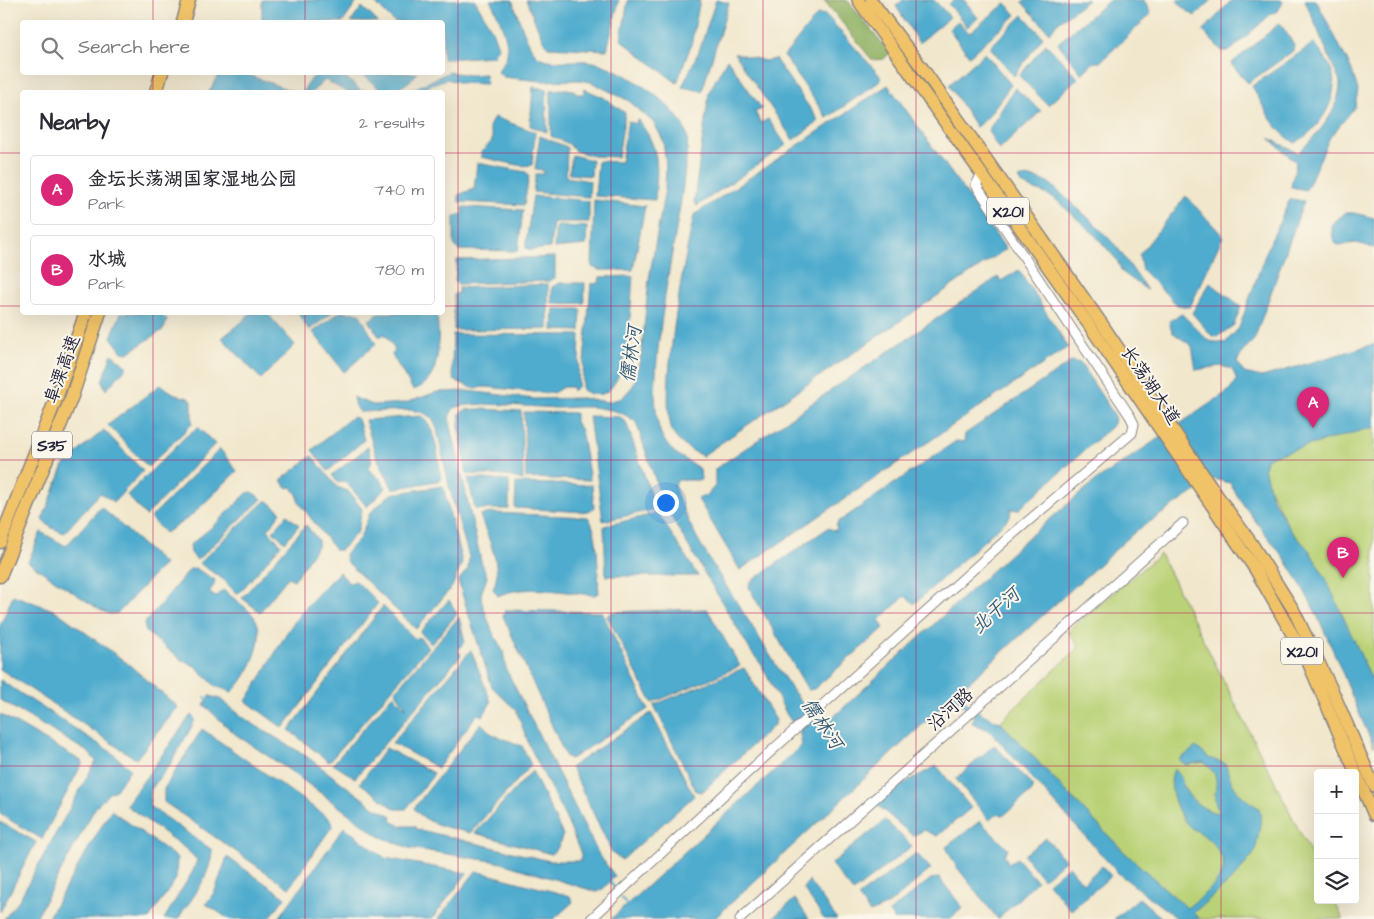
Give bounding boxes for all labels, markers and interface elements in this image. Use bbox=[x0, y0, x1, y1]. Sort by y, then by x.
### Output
search box bbox=[20, 20, 445, 75]
icon: search bbox=[38, 34, 66, 62]
text: Search here bbox=[78, 34, 190, 61]
text: Nearby bbox=[40, 108, 110, 137]
text: 2 results bbox=[359, 112, 425, 134]
text: 金坛长荡湖国家湿地公园 bbox=[88, 166, 297, 193]
text: A bbox=[52, 179, 62, 201]
text: 740 m bbox=[374, 179, 424, 201]
text: Park bbox=[88, 193, 125, 215]
road number: X201 bbox=[987, 198, 1029, 225]
text: 水城 bbox=[88, 246, 126, 273]
text: B bbox=[51, 259, 63, 281]
text: 780 m bbox=[375, 259, 424, 281]
text: Park bbox=[88, 273, 125, 295]
water label: 儒林河 bbox=[614, 321, 649, 384]
street label: 阜溧高速 bbox=[38, 331, 87, 407]
street label: 长荡湖大道 bbox=[1115, 341, 1186, 430]
pin: A bbox=[1297, 387, 1329, 428]
road number: S35 bbox=[32, 432, 72, 458]
your location bbox=[653, 490, 679, 516]
pin: B bbox=[1327, 537, 1359, 578]
water label: 北干河 bbox=[966, 580, 1028, 640]
road number: X201 bbox=[1281, 637, 1323, 664]
street label: 沿河路 bbox=[922, 682, 979, 737]
water label: 儒林河 bbox=[795, 693, 851, 757]
map controls bbox=[1314, 769, 1359, 904]
button: + bbox=[1314, 769, 1359, 814]
button: − bbox=[1314, 814, 1359, 859]
button: layers bbox=[1314, 859, 1359, 904]

